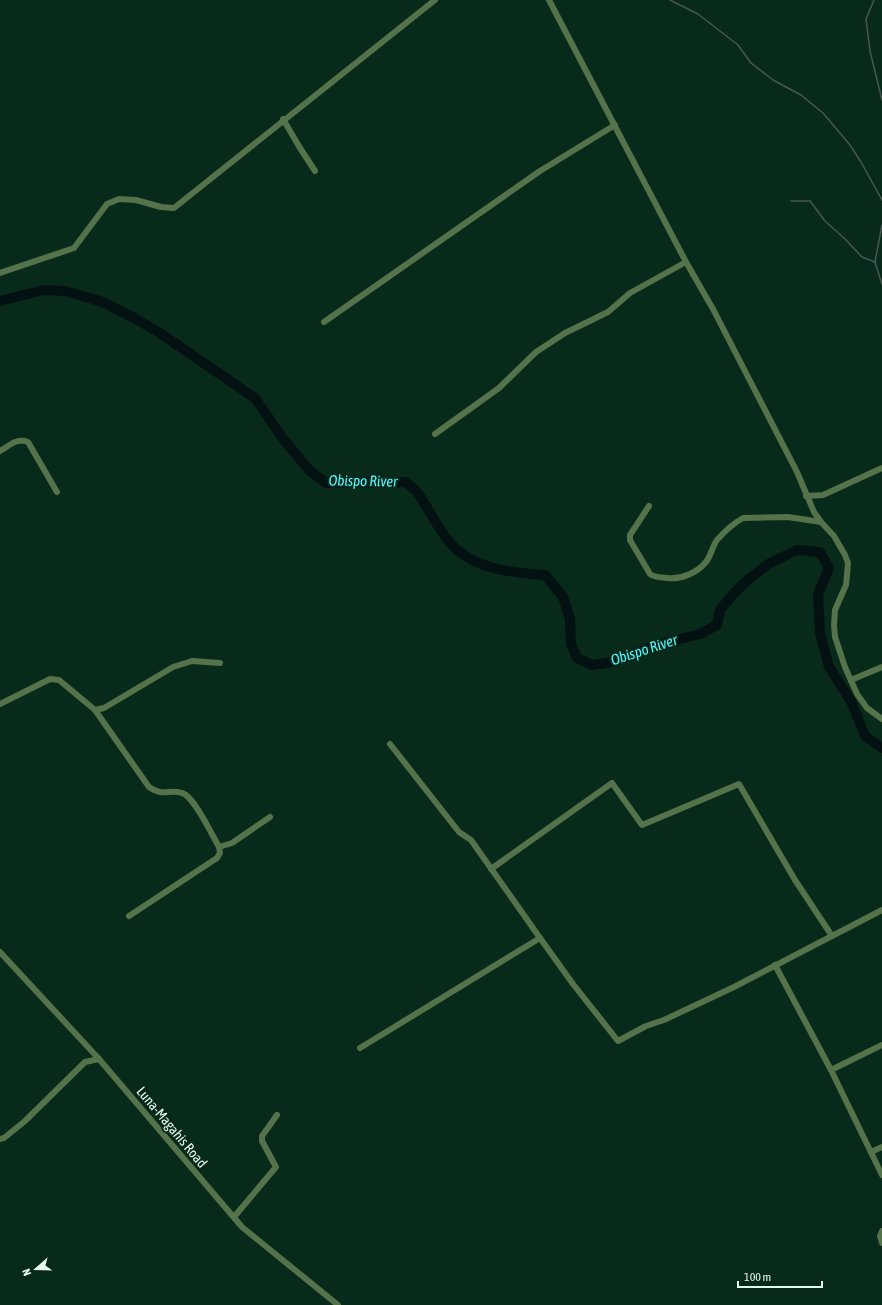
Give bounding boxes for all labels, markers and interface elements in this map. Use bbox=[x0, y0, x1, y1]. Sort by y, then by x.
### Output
water label: Obispo River bbox=[328, 471, 398, 490]
water label: Obispo River bbox=[608, 631, 680, 668]
street label: Luna-Magahis Road bbox=[134, 1083, 210, 1171]
north arrow bbox=[16, 1249, 56, 1289]
scale bar bbox=[738, 1263, 822, 1289]
text: N bbox=[20, 1267, 33, 1278]
text: 100 m bbox=[744, 1270, 771, 1284]

